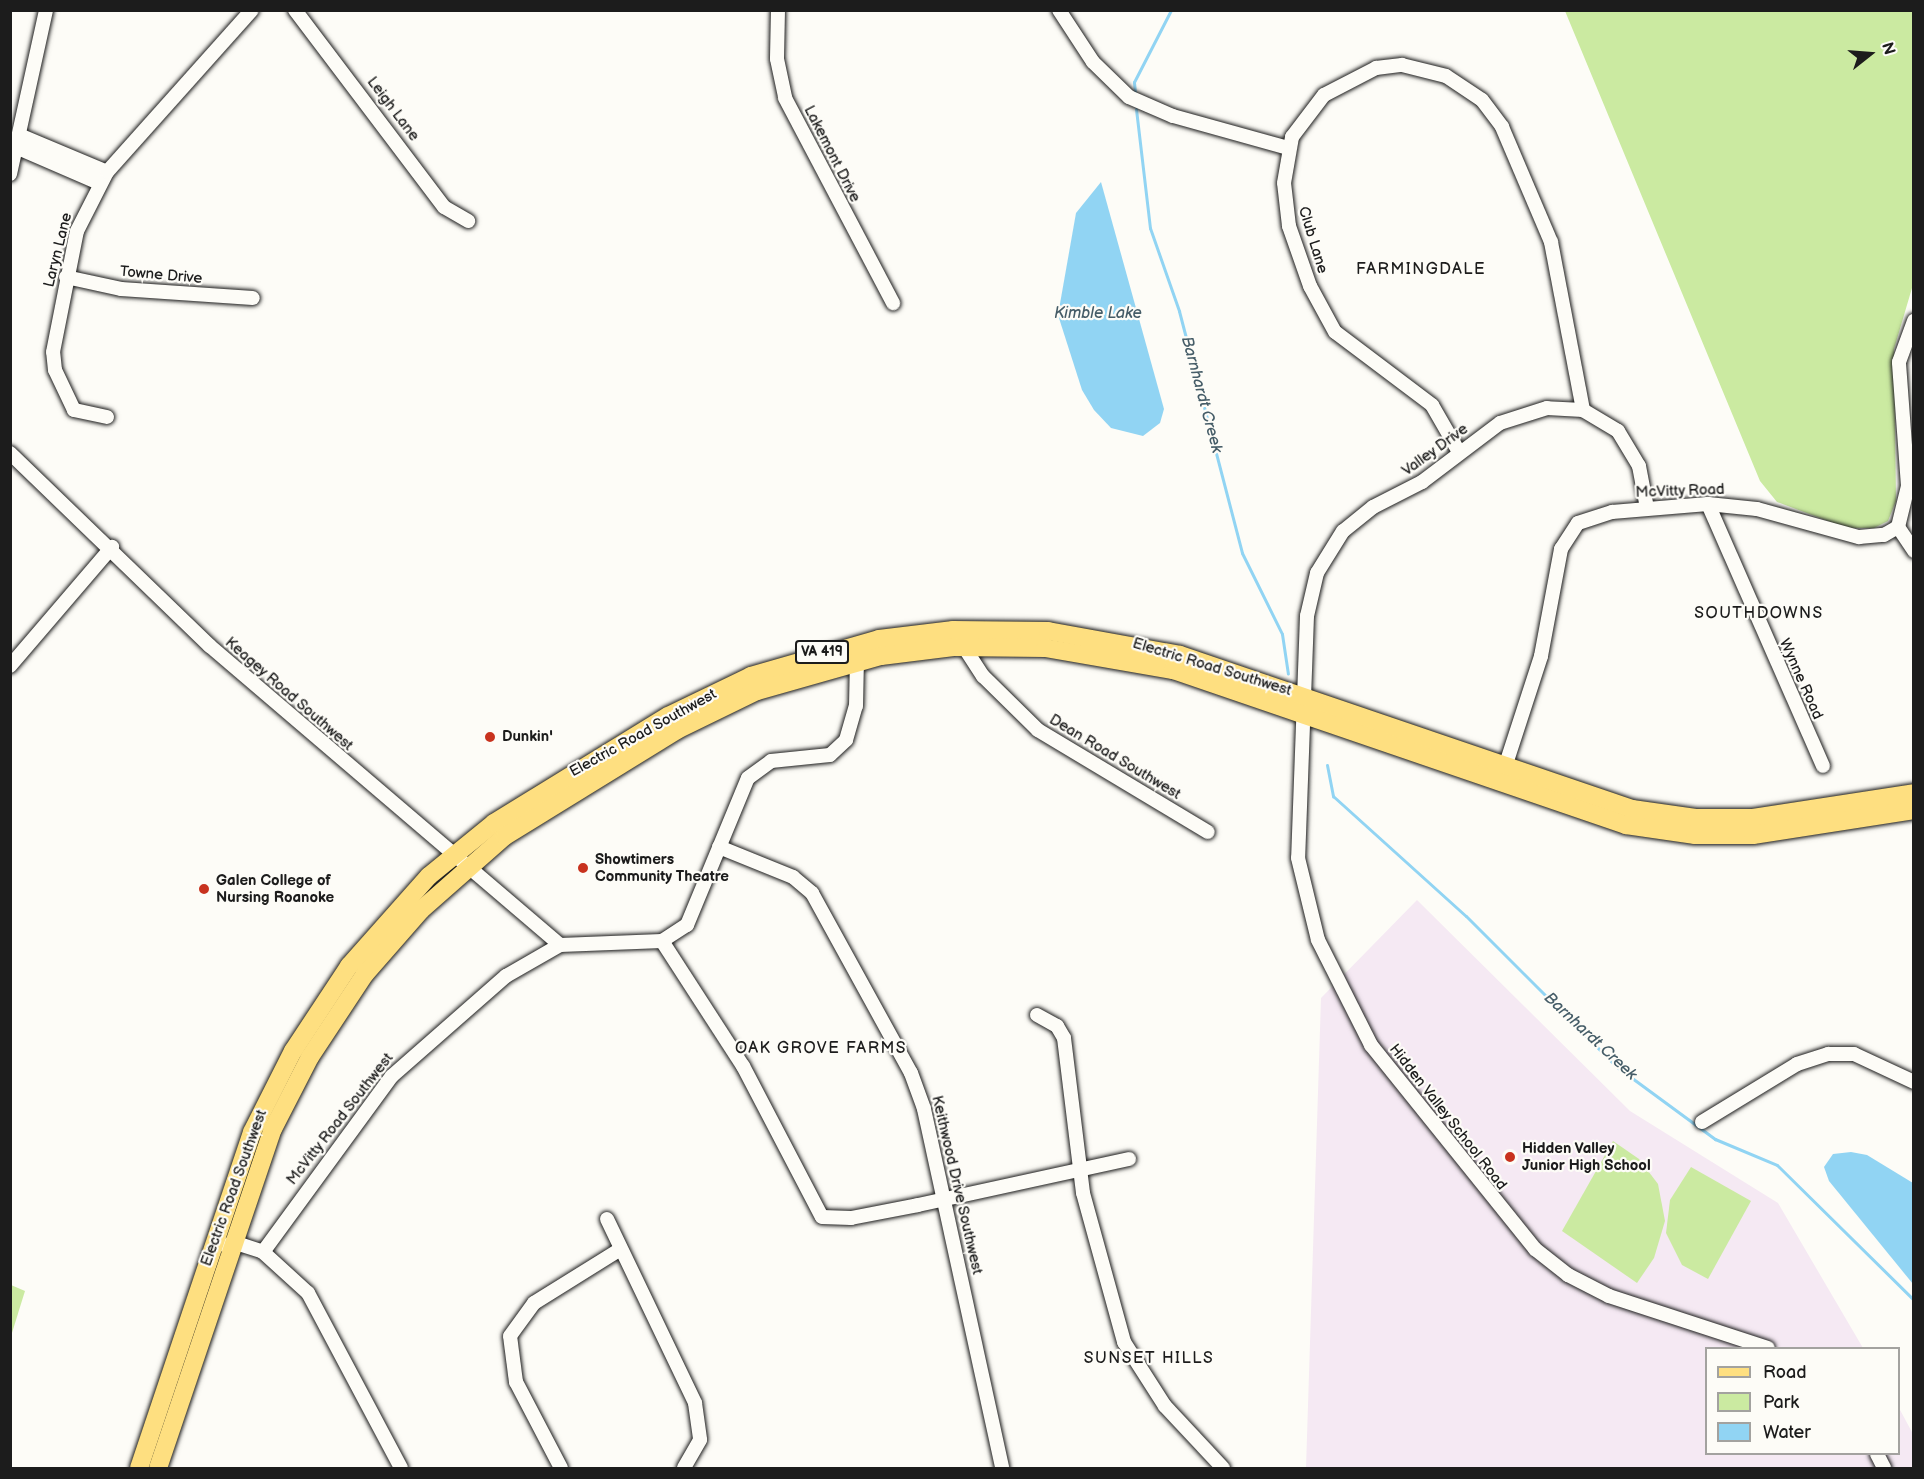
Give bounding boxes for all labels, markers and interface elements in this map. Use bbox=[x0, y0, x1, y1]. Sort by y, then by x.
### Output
north arrow bbox=[1840, 24, 1900, 84]
text: N bbox=[1877, 40, 1899, 57]
street label: Leigh Lane bbox=[363, 73, 423, 145]
street label: Lakemont Drive bbox=[800, 103, 864, 205]
street label: Club Lane bbox=[1294, 204, 1332, 276]
street label: Laryn Lane bbox=[40, 211, 76, 289]
district label: FARMINGDALE bbox=[1356, 260, 1486, 280]
street label: Towne Drive bbox=[119, 262, 203, 288]
water label: Kimble Lake bbox=[1054, 304, 1142, 324]
water label: Barnhardt Creek bbox=[1176, 335, 1226, 455]
street label: Valley Drive bbox=[1398, 420, 1472, 480]
street label: McVitty Road bbox=[1635, 480, 1725, 502]
district label: SOUTHDOWNS bbox=[1694, 604, 1824, 624]
street label: Keagey Road Southwest bbox=[221, 633, 357, 755]
street label: Electric Road Southwest bbox=[1130, 634, 1294, 700]
street label: Wynne Road bbox=[1775, 636, 1827, 722]
road number: VA 419 bbox=[795, 641, 849, 663]
street label: Electric Road Southwest bbox=[566, 685, 720, 781]
street label: Dean Road Southwest bbox=[1046, 711, 1184, 803]
place label: Dunkin' bbox=[502, 728, 552, 746]
marker: Dunkin' bbox=[483, 730, 497, 744]
place label: Showtimers Community Theatre bbox=[595, 850, 729, 885]
marker: Showtimers Community Theatre bbox=[576, 861, 590, 875]
place label: Galen College of Nursing Roanoke bbox=[216, 871, 334, 906]
marker: Galen College of Nursing Roanoke bbox=[197, 882, 211, 896]
water label: Barnhardt Creek bbox=[1540, 989, 1640, 1085]
district label: OAK GROVE FARMS bbox=[735, 1039, 907, 1059]
street label: Hidden Valley School Road bbox=[1385, 1040, 1511, 1194]
street label: McVitty Road Southwest bbox=[283, 1049, 397, 1189]
street label: Keithwood Drive Southwest bbox=[928, 1094, 986, 1276]
street label: Electric Road Southwest bbox=[197, 1107, 271, 1269]
place label: Hidden Valley Junior High School bbox=[1522, 1139, 1651, 1174]
marker: Hidden Valley Junior High School bbox=[1503, 1150, 1517, 1164]
legend bbox=[1705, 1347, 1900, 1455]
district label: SUNSET HILLS bbox=[1084, 1349, 1214, 1369]
text: Road bbox=[1763, 1362, 1807, 1383]
text: Park bbox=[1763, 1392, 1799, 1413]
text: Water bbox=[1763, 1422, 1811, 1443]

